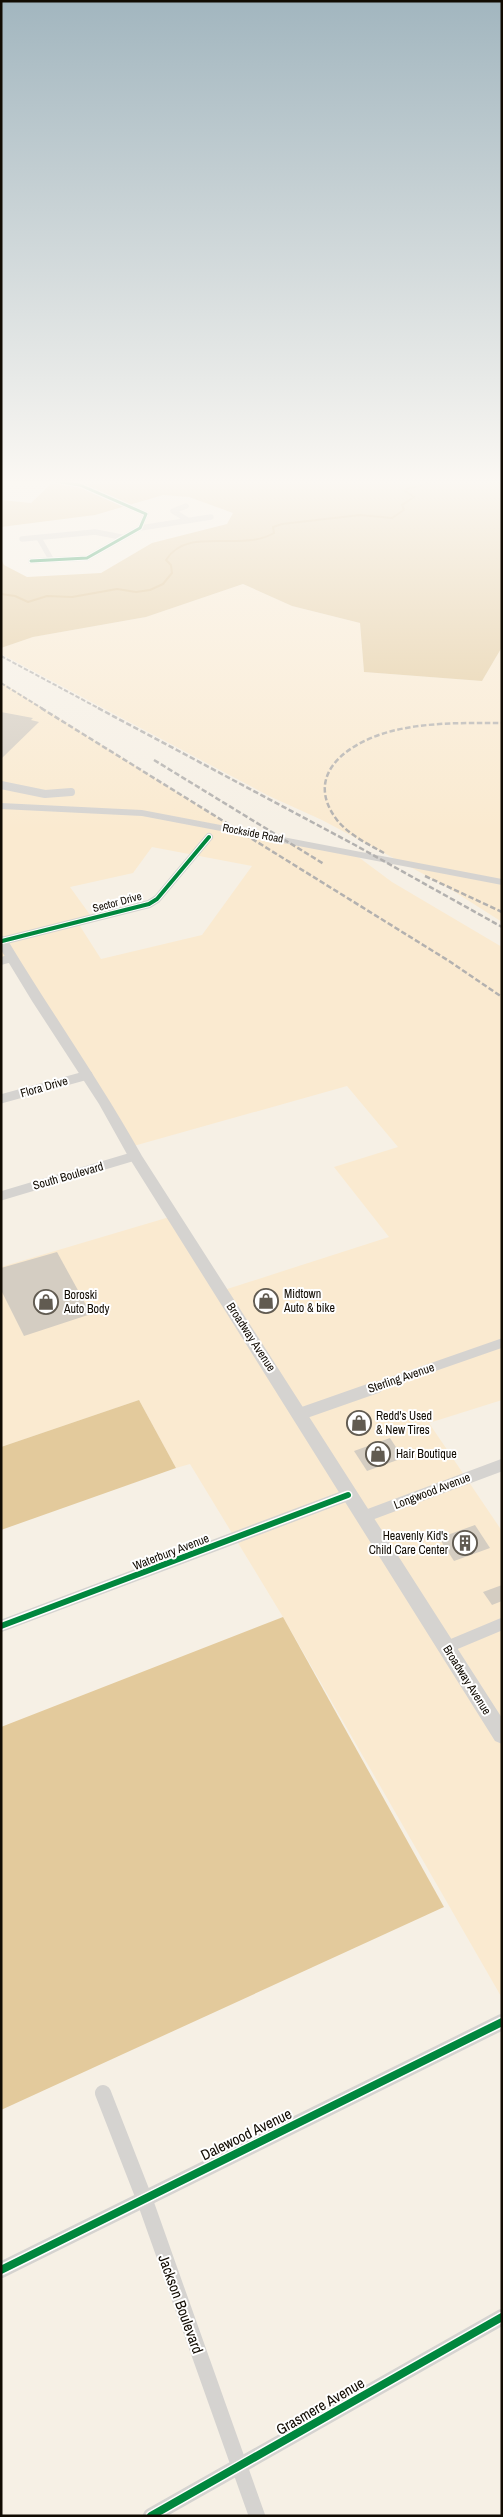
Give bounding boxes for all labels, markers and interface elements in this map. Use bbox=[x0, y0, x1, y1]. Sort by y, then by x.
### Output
street label: Rockside Road bbox=[221, 820, 285, 846]
street label: Sector Drive bbox=[91, 889, 143, 915]
street label: Flora Drive bbox=[18, 1073, 70, 1101]
street label: South Boulevard bbox=[31, 1158, 105, 1194]
place label: Midtown Auto & bike bbox=[283, 1286, 335, 1316]
place label: Boroski Auto Body bbox=[63, 1287, 109, 1317]
shop icon: Midtown Auto & bike bbox=[253, 1288, 279, 1314]
shop icon: Boroski Auto Body bbox=[33, 1289, 59, 1315]
street label: Broadway Avenue bbox=[223, 1299, 279, 1375]
street label: Sterling Avenue bbox=[366, 1359, 436, 1397]
place label: Redd's Used & New Tires bbox=[376, 1408, 432, 1438]
shop icon: Redd's Used & New Tires bbox=[346, 1410, 372, 1436]
shop icon: Hair Boutique bbox=[365, 1441, 391, 1467]
place label: Hair Boutique bbox=[396, 1446, 457, 1462]
street label: Longwood Avenue bbox=[391, 1469, 473, 1513]
place label: Heavenly Kid's Child Care Center bbox=[369, 1528, 449, 1558]
street label: Waterbury Avenue bbox=[131, 1530, 211, 1574]
building icon: Heavenly Kid's Child Care Center bbox=[452, 1530, 478, 1556]
street label: Broadway Avenue bbox=[439, 1642, 495, 1718]
street label: Dalewood Avenue bbox=[197, 2103, 295, 2165]
street label: Jackson Boulevard bbox=[153, 2252, 209, 2356]
street label: Grasmere Avenue bbox=[272, 2372, 368, 2440]

